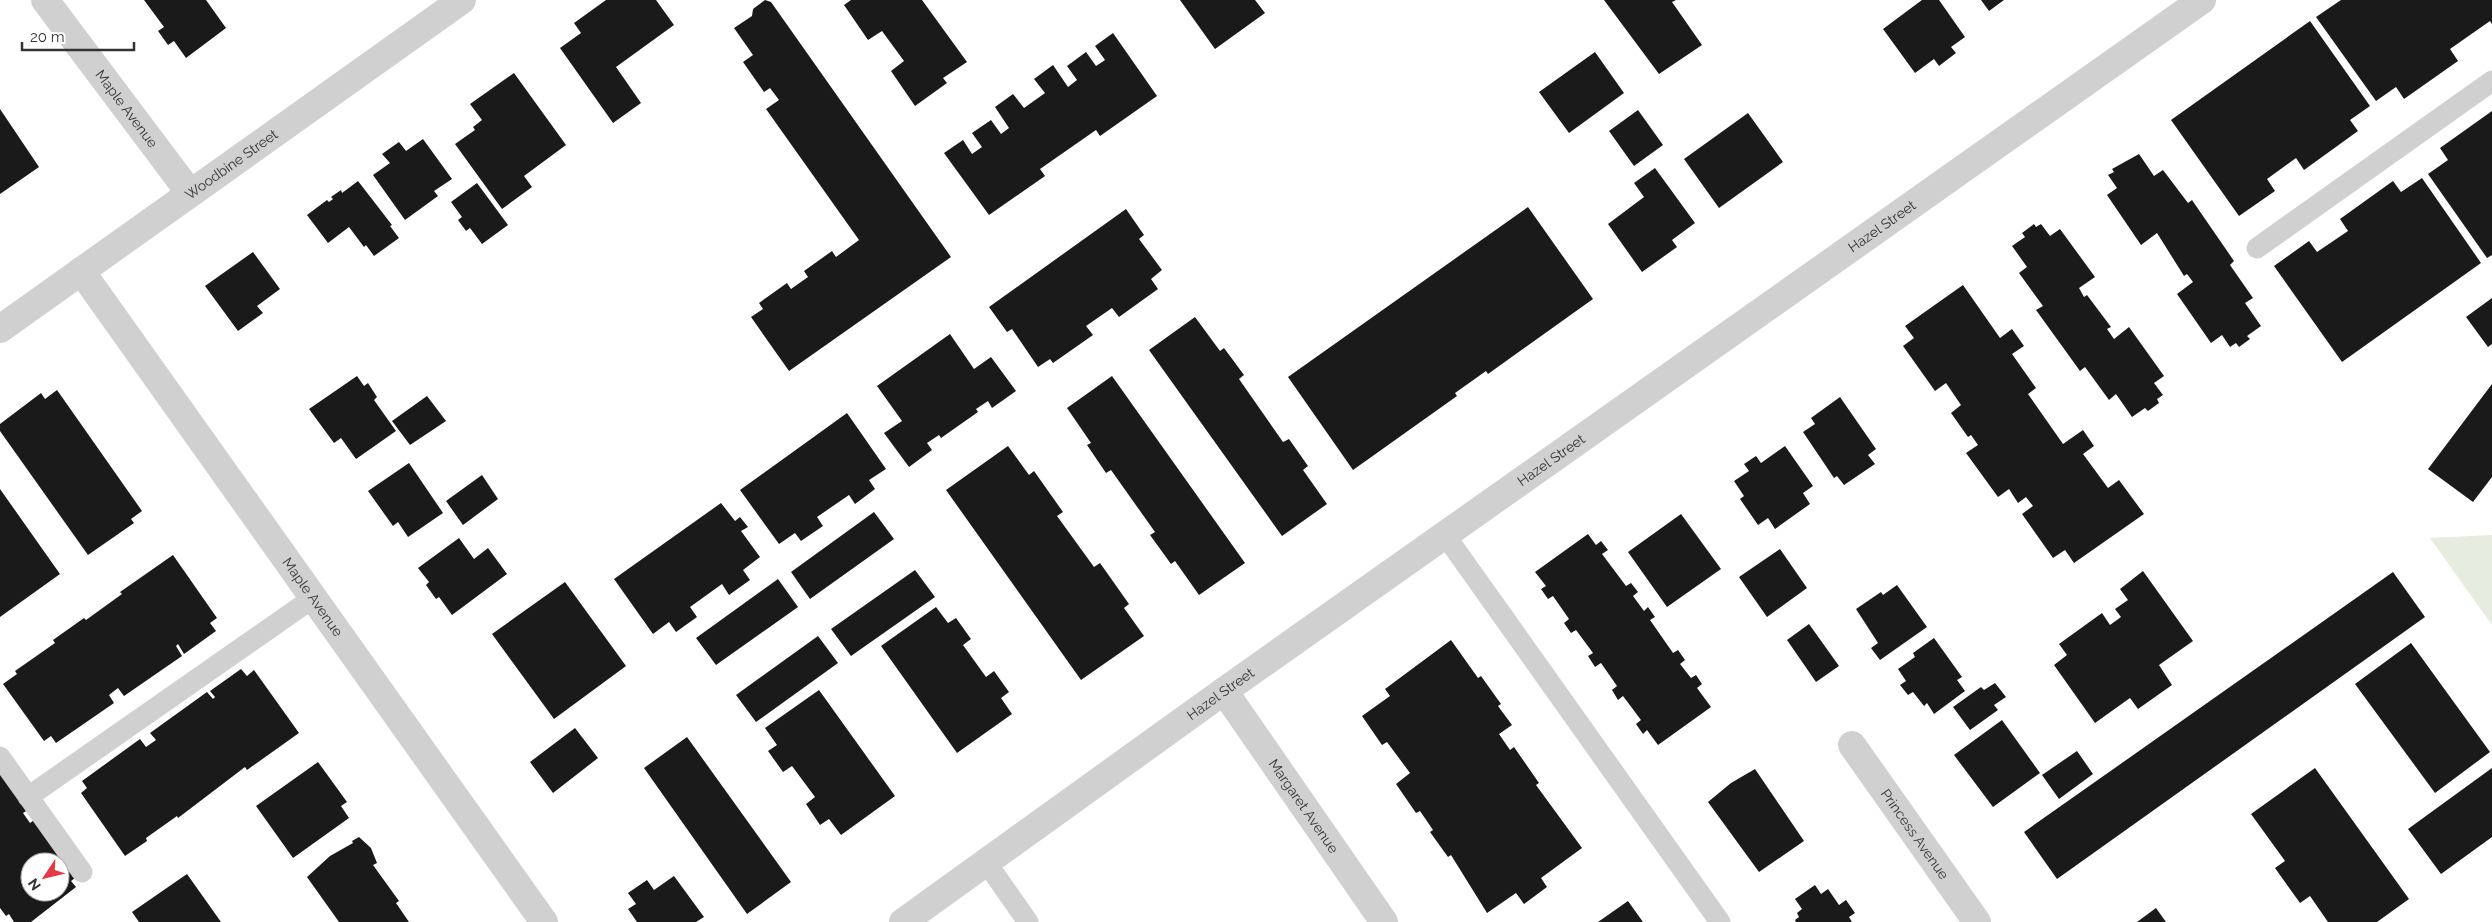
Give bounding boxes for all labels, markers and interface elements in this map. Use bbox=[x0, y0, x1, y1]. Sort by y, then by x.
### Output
scale bar bbox=[22, 20, 135, 52]
text: 20 m bbox=[30, 28, 65, 46]
street label: Maple Avenue bbox=[92, 67, 161, 151]
street label: Woodbine Street bbox=[182, 126, 281, 203]
street label: Hazel Street bbox=[1845, 197, 1919, 255]
street label: Hazel Street bbox=[1514, 430, 1588, 489]
street label: Maple Avenue bbox=[279, 554, 346, 639]
street label: Hazel Street bbox=[1184, 664, 1257, 723]
street label: Margaret Avenue bbox=[1266, 756, 1342, 856]
street label: Princess Avenue bbox=[1878, 786, 1952, 882]
north arrow bbox=[20, 852, 70, 902]
text: N bbox=[25, 875, 44, 893]

